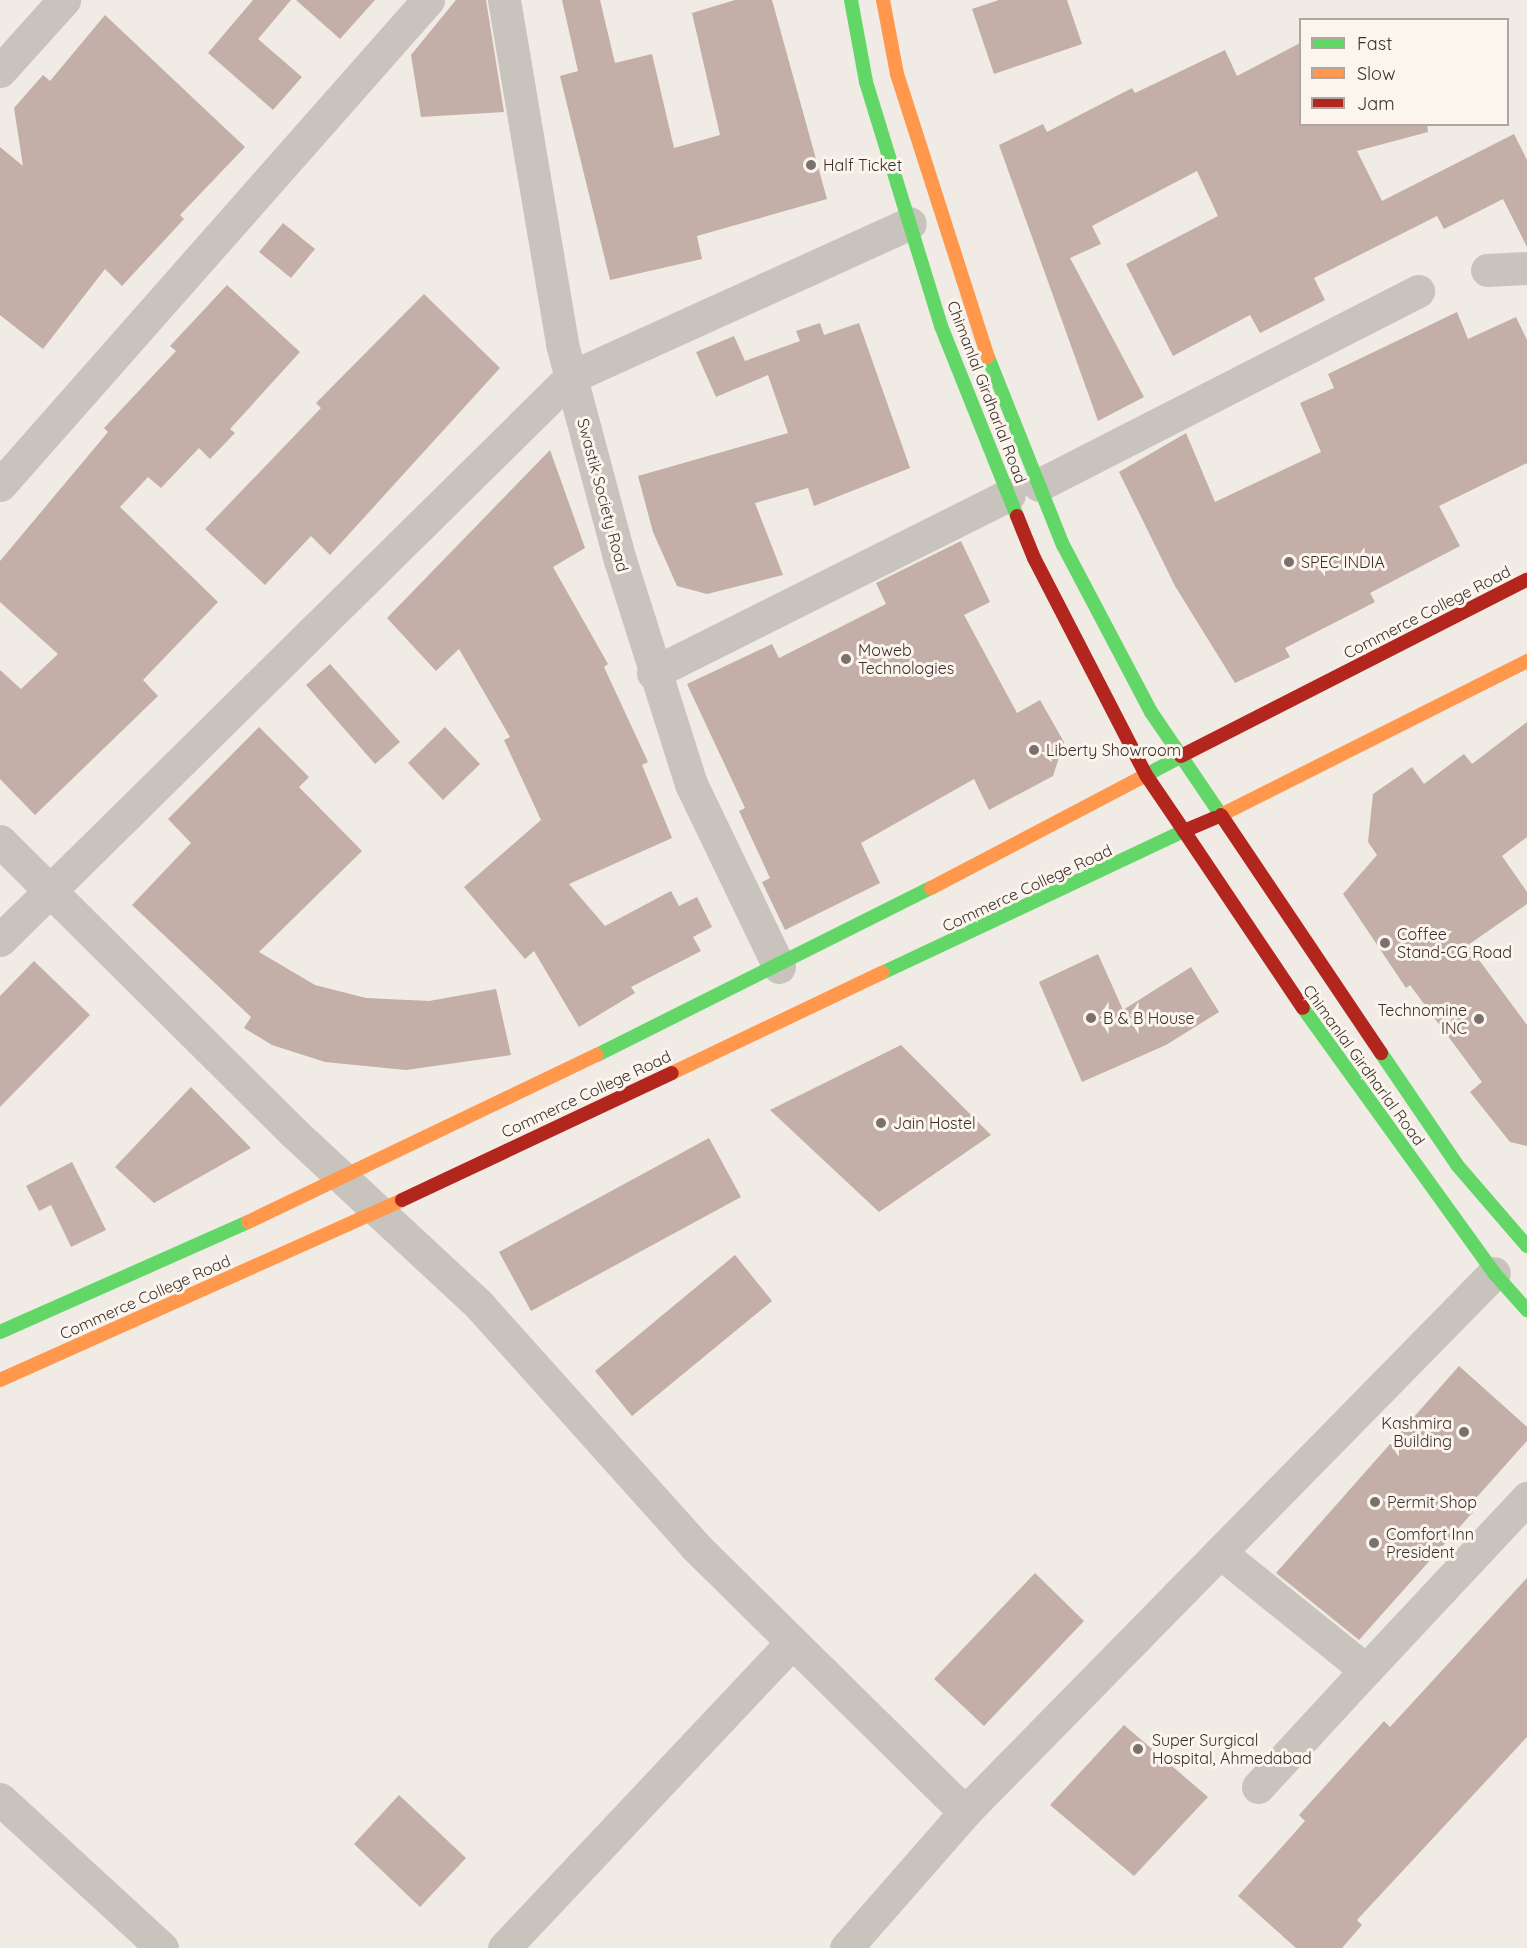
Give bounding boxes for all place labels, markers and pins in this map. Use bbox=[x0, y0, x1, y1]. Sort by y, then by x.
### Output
place label: Half Ticket bbox=[823, 155, 902, 175]
marker: Half Ticket bbox=[804, 158, 818, 172]
place label: SPEC INDIA bbox=[1301, 552, 1385, 572]
marker: SPEC INDIA bbox=[1282, 555, 1296, 569]
place label: Moweb Technologies bbox=[858, 640, 954, 678]
marker: Moweb Technologies bbox=[839, 652, 853, 666]
place label: Liberty Showroom bbox=[1046, 740, 1181, 760]
marker: Liberty Showroom bbox=[1027, 743, 1041, 757]
place label: Coffee Stand-CG Road bbox=[1397, 924, 1512, 962]
marker: Coffee Stand-CG Road bbox=[1378, 936, 1392, 950]
place label: Technomine INC bbox=[1378, 1000, 1467, 1038]
place label: B & B House bbox=[1103, 1008, 1195, 1028]
marker: B & B House bbox=[1084, 1011, 1098, 1025]
marker: Technomine INC bbox=[1472, 1012, 1486, 1026]
place label: Jain Hostel bbox=[893, 1113, 976, 1133]
marker: Jain Hostel bbox=[874, 1116, 888, 1130]
place label: Kashmira Building bbox=[1381, 1413, 1452, 1451]
marker: Kashmira Building bbox=[1457, 1425, 1471, 1439]
place label: Permit Shop bbox=[1387, 1492, 1477, 1512]
marker: Permit Shop bbox=[1368, 1495, 1382, 1509]
place label: Comfort Inn President bbox=[1386, 1524, 1474, 1562]
marker: Comfort Inn President bbox=[1367, 1536, 1381, 1550]
place label: Super Surgical Hospital, Ahmedabad bbox=[1152, 1730, 1312, 1768]
marker: Super Surgical Hospital, Ahmedabad bbox=[1129, 1740, 1147, 1758]

